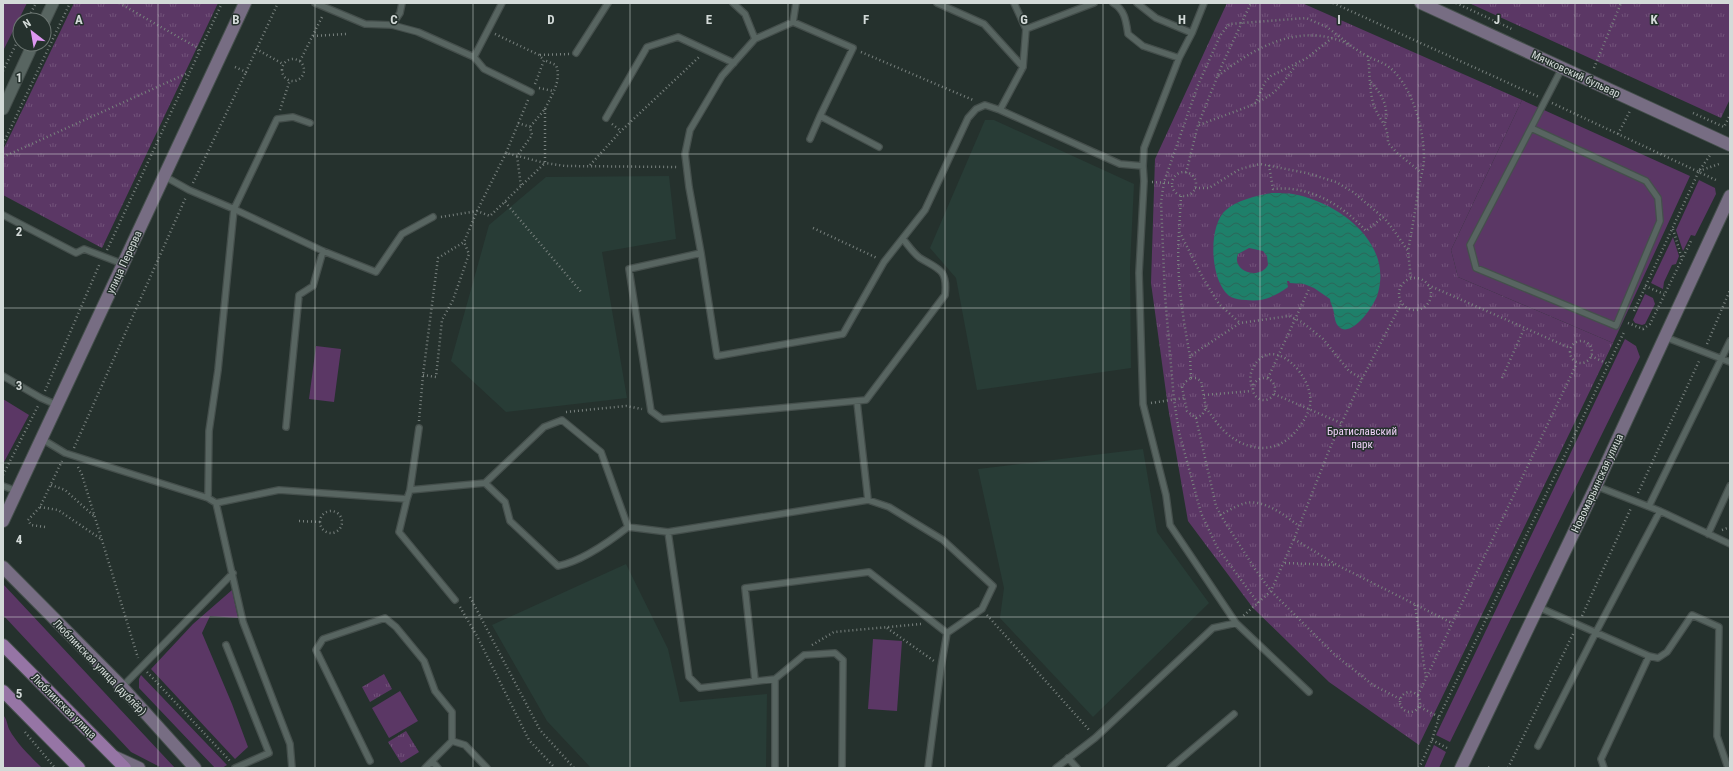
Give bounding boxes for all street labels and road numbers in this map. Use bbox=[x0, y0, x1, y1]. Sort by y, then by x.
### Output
street label: Мячковский бульвар bbox=[1530, 48, 1622, 101]
street label: улица Перерва bbox=[104, 229, 145, 296]
street label: Новомарьинская улица bbox=[1569, 432, 1626, 535]
street label: Люблинская улица (дублёр) bbox=[51, 616, 149, 718]
street label: Люблинская улица bbox=[29, 671, 99, 741]

